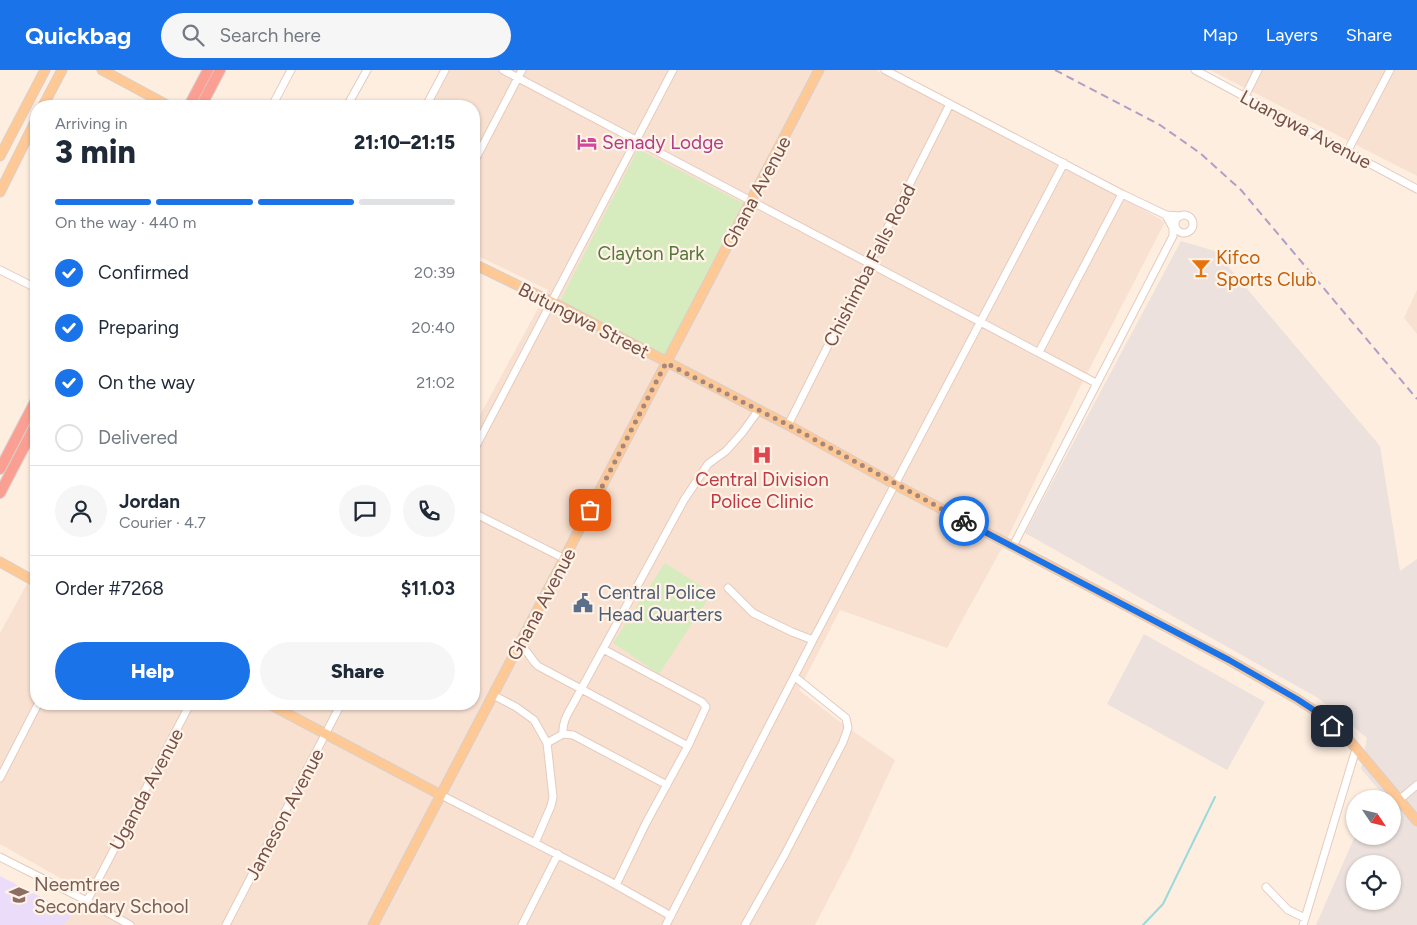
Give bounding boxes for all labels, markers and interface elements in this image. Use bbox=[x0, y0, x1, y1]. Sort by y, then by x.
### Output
search box bbox=[161, 13, 511, 58]
text: Quickbag bbox=[25, 21, 131, 50]
icon: search bbox=[179, 21, 207, 49]
text: Search here bbox=[219, 24, 321, 47]
text: Map bbox=[1203, 24, 1238, 46]
text: Layers bbox=[1266, 24, 1318, 46]
text: Share bbox=[1346, 24, 1392, 46]
street label: Luangwa Avenue bbox=[1236, 85, 1375, 174]
text: Arriving in bbox=[55, 114, 127, 133]
text: 21:10–21:15 bbox=[354, 131, 455, 154]
hotel icon: Senady Lodge bbox=[576, 131, 598, 153]
place label: Senady Lodge bbox=[602, 131, 724, 154]
street label: Ghana Avenue bbox=[717, 132, 796, 252]
text: 3 min bbox=[55, 133, 136, 171]
street label: Chishimba Falls Road bbox=[818, 180, 921, 351]
text: On the way · 440 m bbox=[55, 213, 196, 232]
park label: Clayton Park bbox=[597, 242, 705, 265]
place label: Kifco Sports Club bbox=[1216, 246, 1317, 291]
bar icon: Kifco Sports Club bbox=[1190, 257, 1212, 279]
icon: check bbox=[55, 259, 83, 287]
text: Confirmed bbox=[98, 261, 189, 284]
text: 20:39 bbox=[414, 263, 455, 282]
street label: Butungwa Street bbox=[514, 278, 653, 363]
icon: check bbox=[55, 314, 83, 342]
text: Preparing bbox=[98, 316, 179, 339]
text: 20:40 bbox=[412, 318, 455, 337]
icon: check bbox=[55, 369, 83, 397]
text: On the way bbox=[98, 371, 195, 394]
text: 21:02 bbox=[416, 373, 455, 392]
text: Delivered bbox=[98, 426, 178, 449]
hospital icon: Central Division Police Clinic bbox=[751, 444, 773, 466]
place label: Central Division Police Clinic bbox=[695, 468, 829, 513]
button: person bbox=[55, 485, 107, 537]
button: chat bbox=[339, 485, 391, 537]
button: phone bbox=[403, 485, 455, 537]
pin bbox=[569, 489, 611, 531]
text: Jordan bbox=[119, 490, 180, 513]
icon: bag bbox=[576, 496, 604, 524]
courier bbox=[939, 496, 989, 546]
icon: bike bbox=[950, 507, 978, 535]
text: Courier · 4.7 bbox=[119, 513, 206, 532]
street label: Ghana Avenue bbox=[502, 544, 581, 664]
text: Order #7268 bbox=[55, 577, 164, 600]
text: $11.03 bbox=[401, 577, 455, 600]
place label: Central Police Head Quarters bbox=[598, 581, 723, 626]
public building icon: Central Police Head Quarters bbox=[572, 592, 594, 614]
button: Help bbox=[55, 642, 250, 700]
button: Share bbox=[260, 642, 455, 700]
pin bbox=[1311, 705, 1353, 747]
icon: home bbox=[1318, 712, 1346, 740]
street label: Uganda Avenue bbox=[105, 724, 188, 854]
street label: Jameson Avenue bbox=[240, 745, 329, 884]
north arrow bbox=[1346, 790, 1401, 845]
map controls bbox=[1346, 790, 1401, 910]
button: locate bbox=[1346, 855, 1401, 910]
place label: Neemtree Secondary School bbox=[34, 873, 189, 918]
school or university icon: Neemtree Secondary School bbox=[8, 884, 30, 906]

